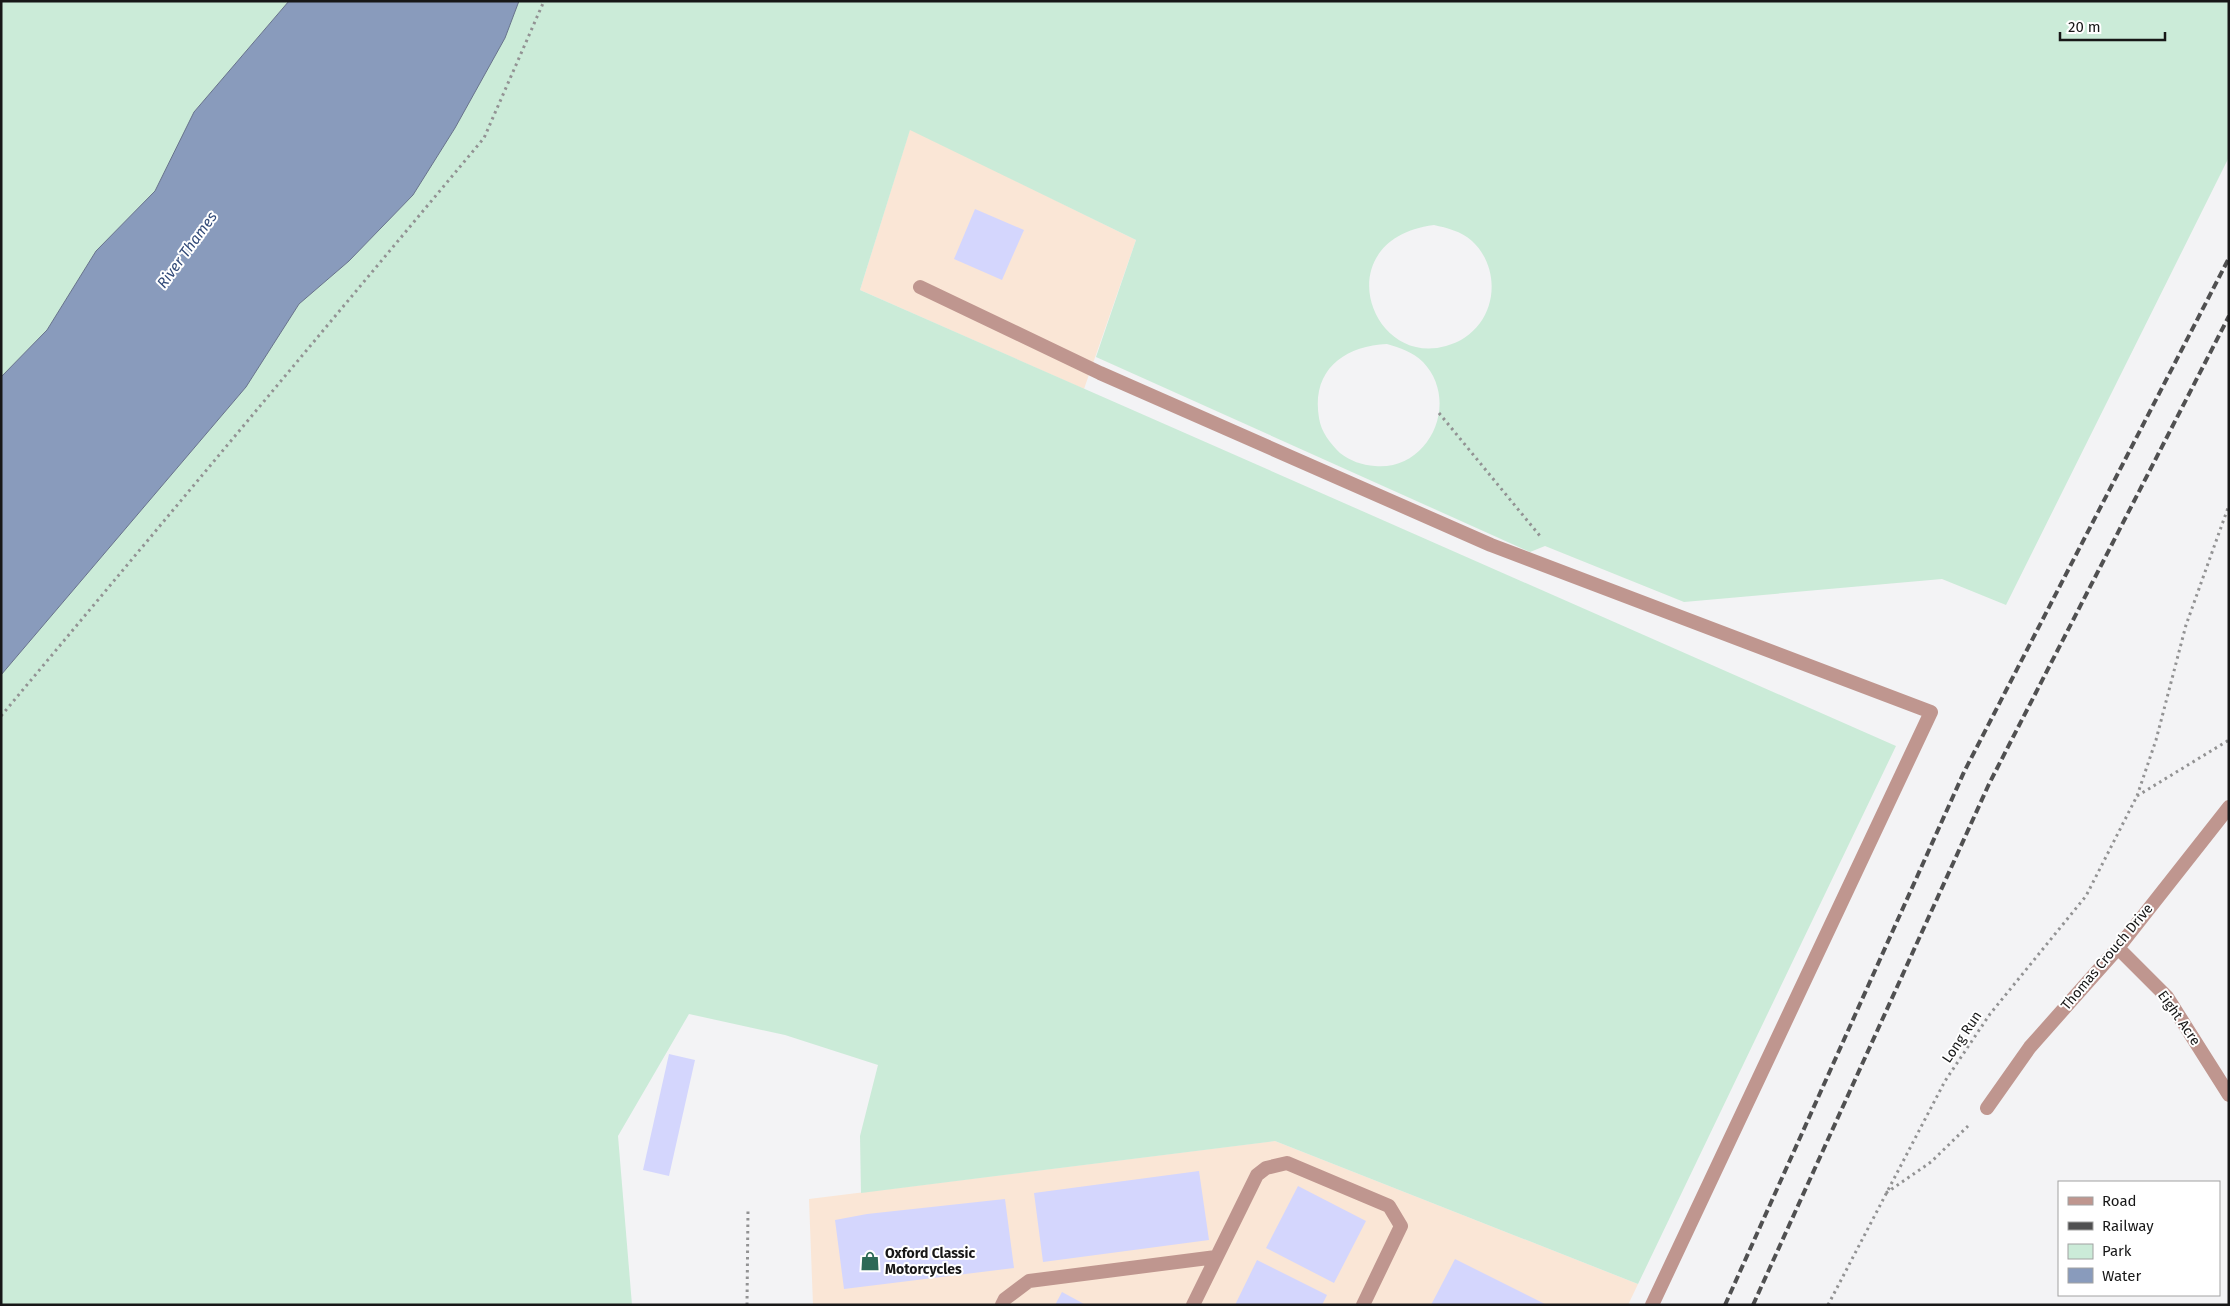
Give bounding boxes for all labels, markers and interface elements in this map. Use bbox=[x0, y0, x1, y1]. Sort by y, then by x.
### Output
scale bar bbox=[2060, 10, 2165, 42]
text: 20 m bbox=[2068, 18, 2101, 36]
water label: River Thames bbox=[153, 208, 221, 292]
street label: Thomas Crouch Drive bbox=[2058, 900, 2156, 1014]
street label: Eight Acre bbox=[2154, 987, 2204, 1049]
street label: Long Run bbox=[1939, 1008, 1985, 1066]
legend bbox=[2058, 1181, 2220, 1296]
text: Road bbox=[2102, 1192, 2137, 1210]
text: Railway bbox=[2102, 1217, 2154, 1235]
text: Park bbox=[2102, 1242, 2132, 1260]
place label: Oxford Classic Motorcycles bbox=[885, 1245, 976, 1278]
shop icon: Oxford Classic Motorcycles bbox=[859, 1250, 881, 1272]
text: Water bbox=[2102, 1267, 2141, 1285]

